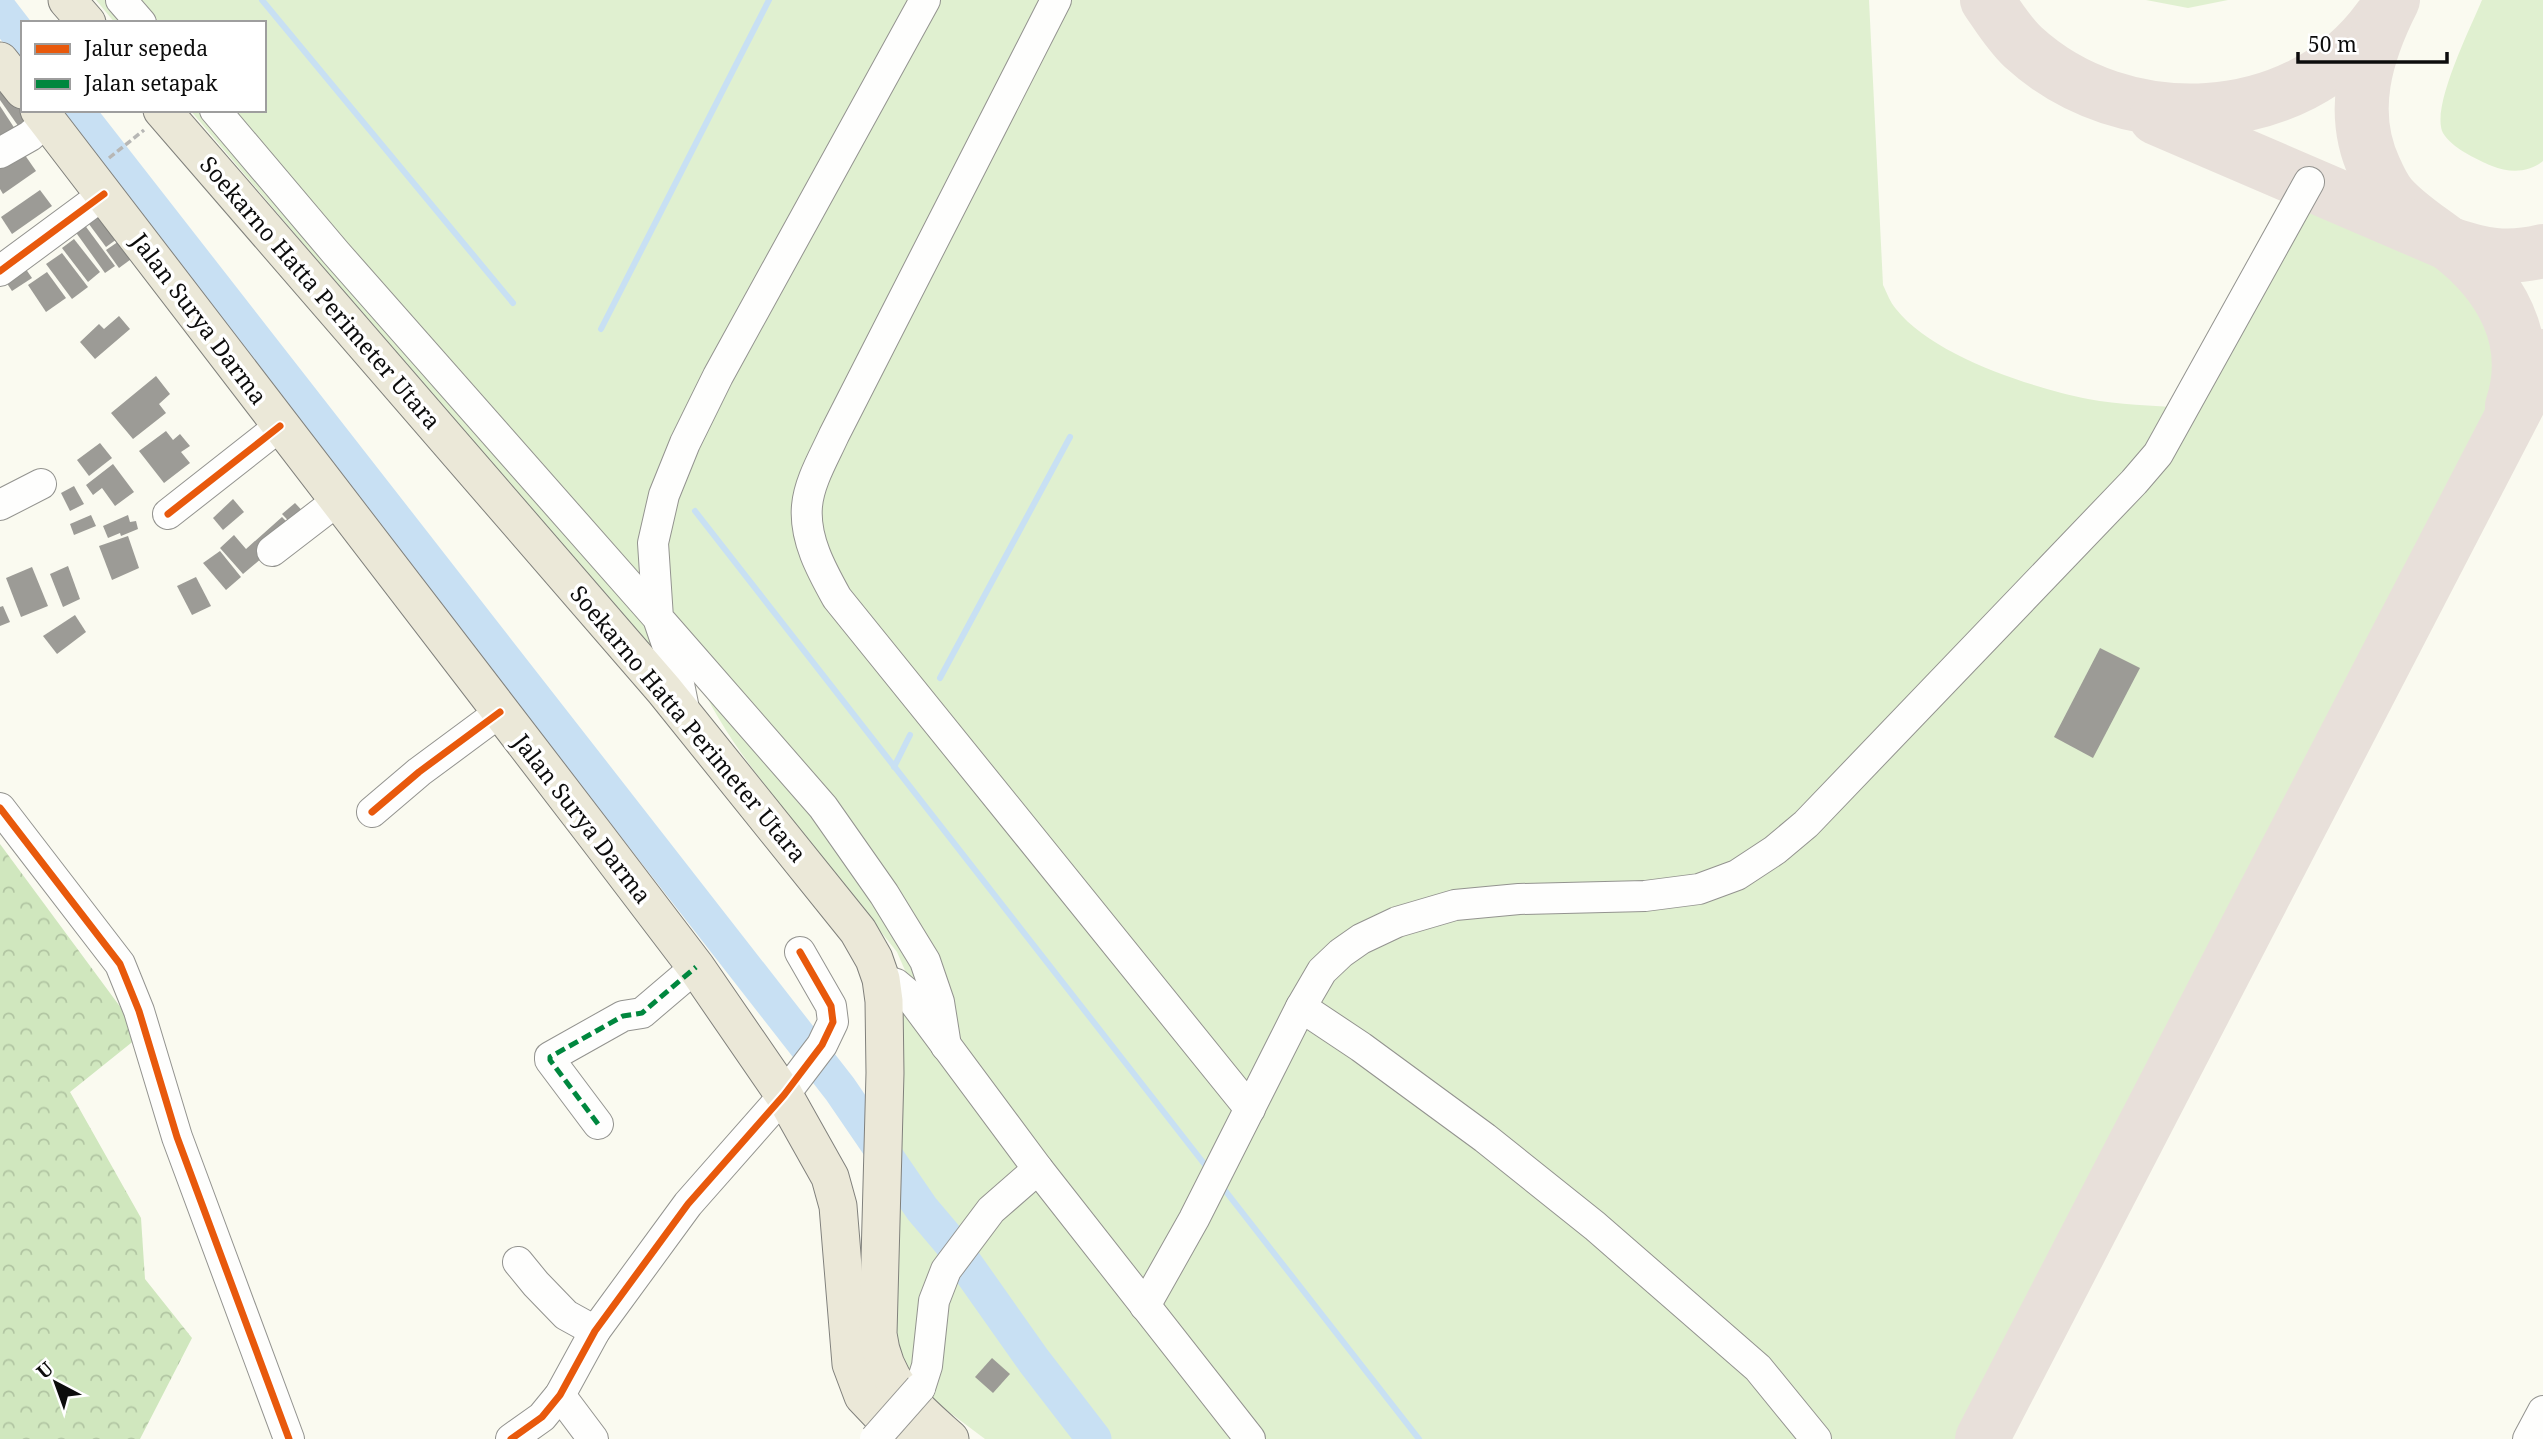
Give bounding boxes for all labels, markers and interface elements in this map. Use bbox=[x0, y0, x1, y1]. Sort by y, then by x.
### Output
legend bbox=[21, 21, 266, 112]
scale bar bbox=[2298, 21, 2447, 65]
text: 50 m bbox=[2308, 30, 2357, 58]
text: Jalur sepeda bbox=[83, 34, 208, 62]
text: Jalan setapak bbox=[83, 69, 218, 97]
street label: Soekarno Hatta Perimeter Utara bbox=[193, 149, 448, 436]
street label: Jalan Surya Darma bbox=[124, 225, 275, 411]
street label: Soekarno Hatta Perimeter Utara bbox=[563, 578, 814, 869]
street label: Jalan Surya Darma bbox=[506, 726, 659, 910]
north arrow bbox=[21, 1348, 91, 1418]
text: U bbox=[31, 1356, 59, 1385]

